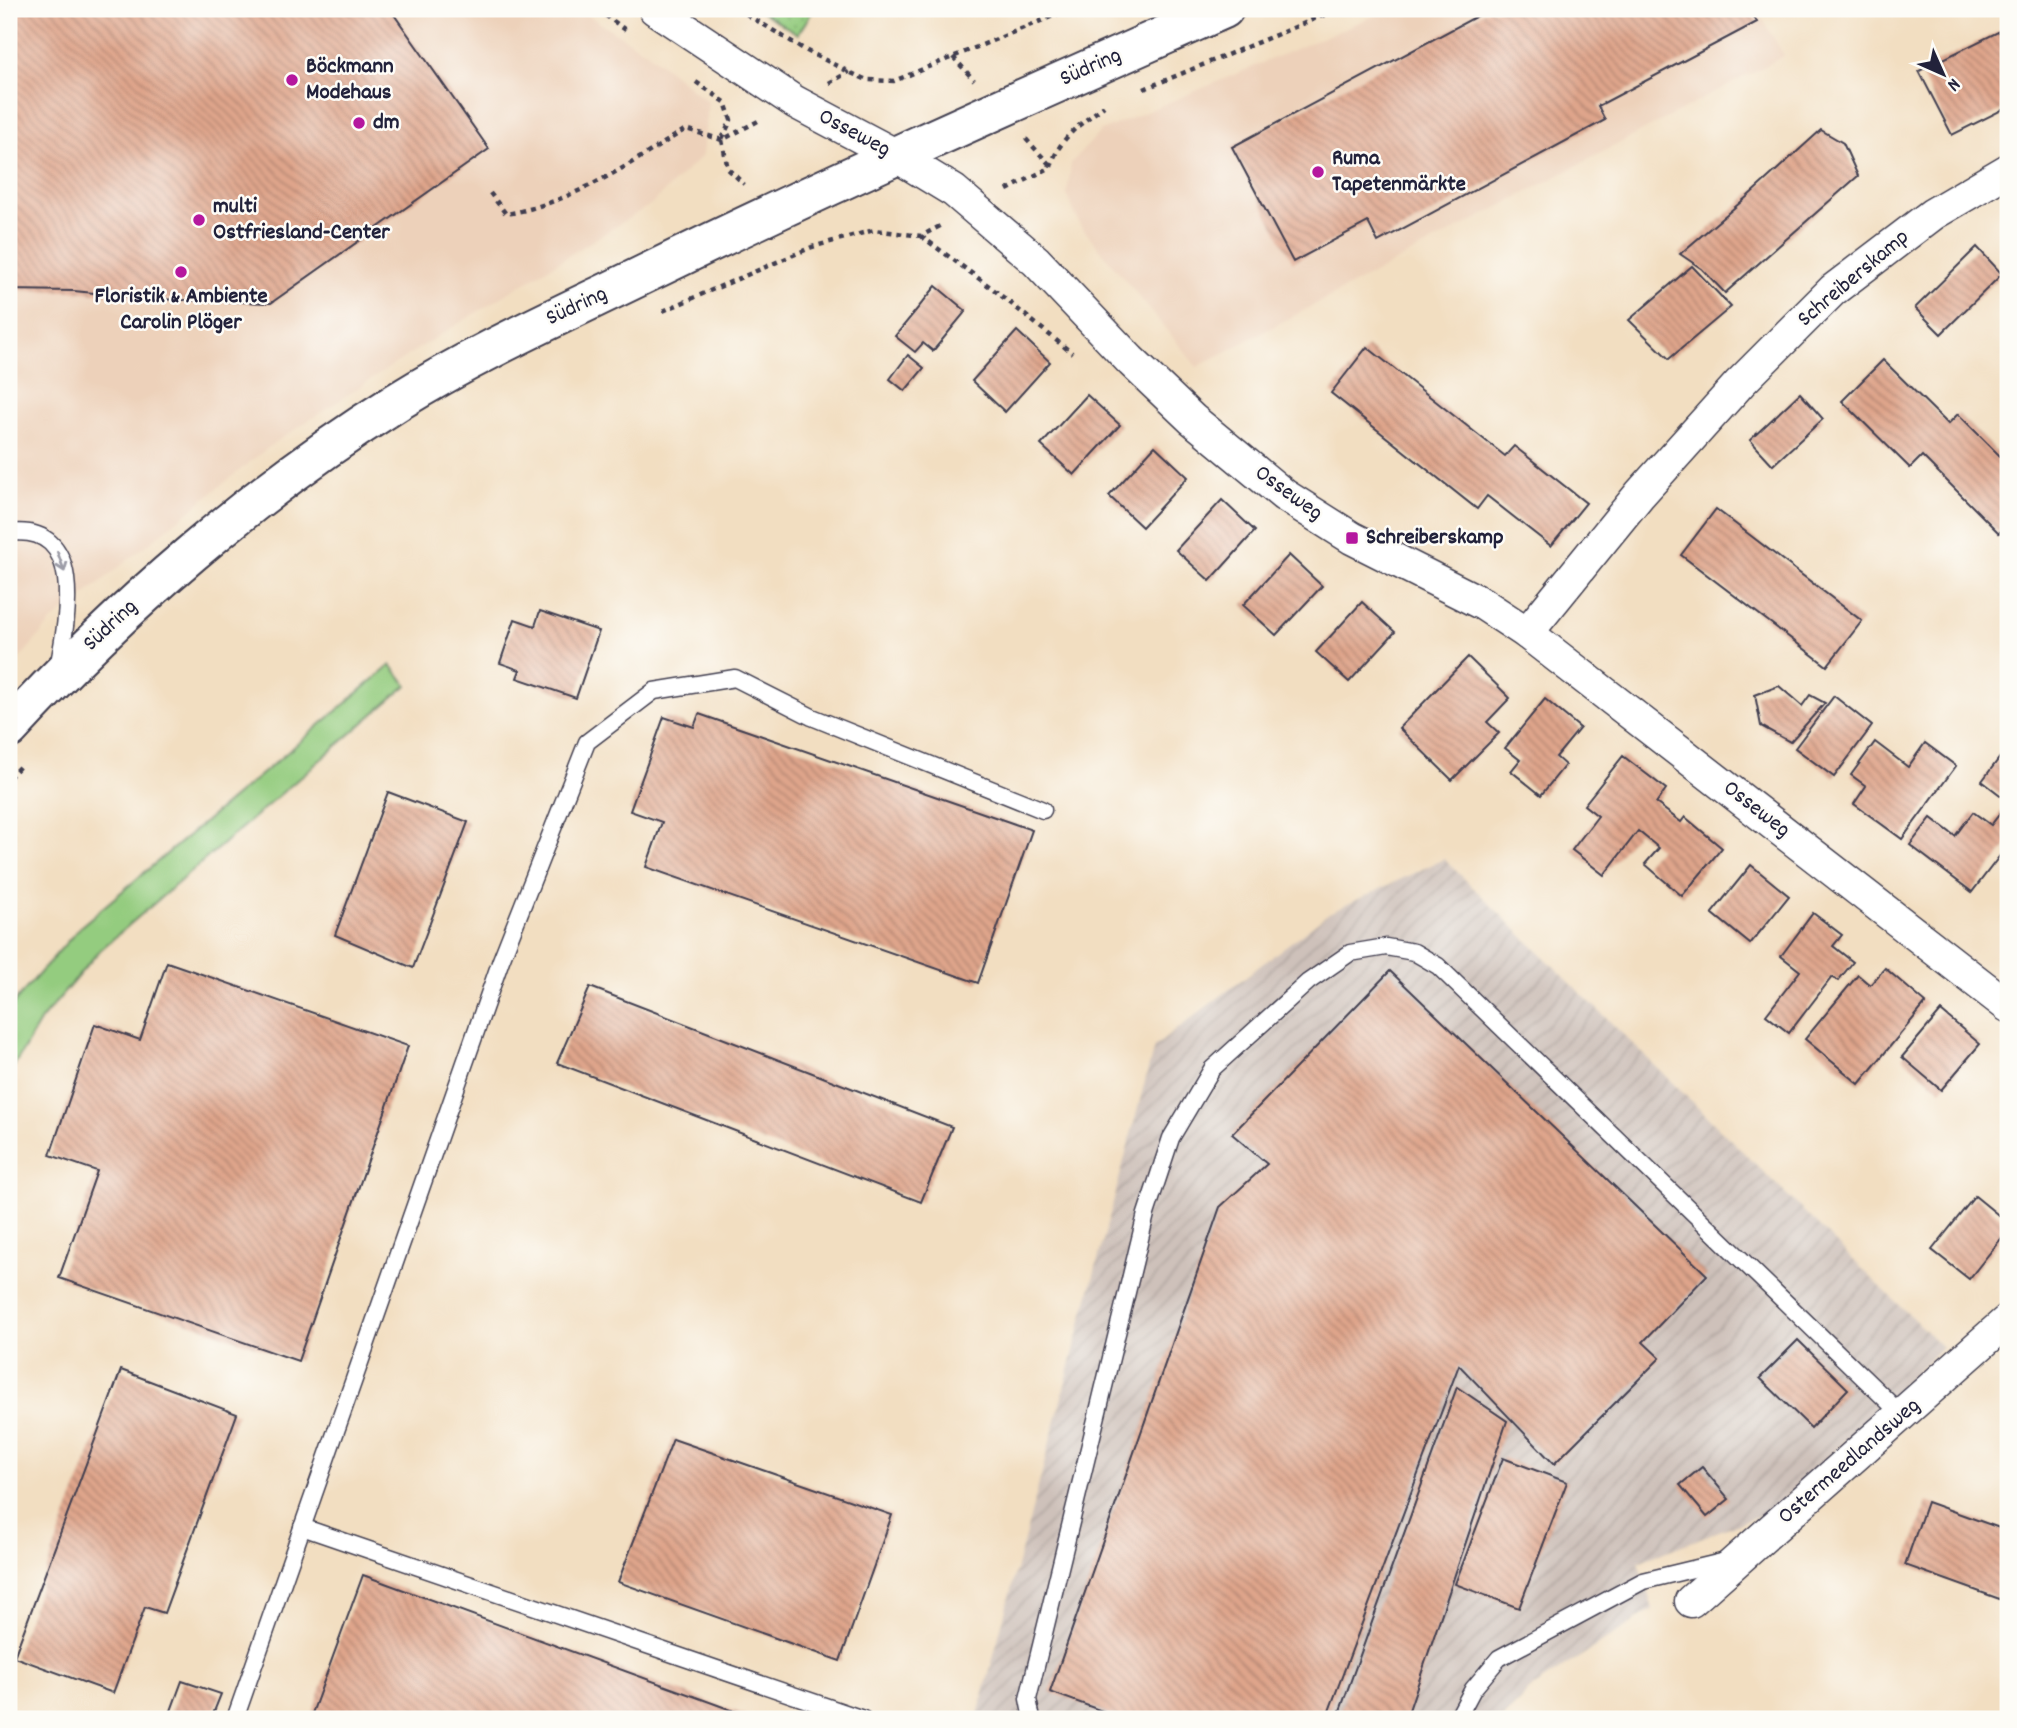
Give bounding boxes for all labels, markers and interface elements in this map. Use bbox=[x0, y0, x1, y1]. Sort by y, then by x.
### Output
north arrow bbox=[1909, 38, 1979, 108]
street label: Südring bbox=[1055, 40, 1127, 96]
place label: Böckmann Modehaus bbox=[306, 51, 394, 110]
text: N bbox=[1940, 71, 1965, 96]
marker: Böckmann Modehaus bbox=[284, 72, 300, 88]
street label: Osseweg bbox=[812, 101, 896, 167]
place label: dm bbox=[373, 107, 400, 140]
marker: dm bbox=[351, 115, 367, 131]
place label: Ruma Tapetenmärkte bbox=[1332, 143, 1466, 202]
marker: Ruma Tapetenmärkte bbox=[1310, 164, 1326, 180]
place label: multi Ostfriesland-Center bbox=[213, 191, 390, 250]
marker: multi Ostfriesland-Center bbox=[191, 212, 207, 228]
street label: Schreiberskamp bbox=[1791, 222, 1917, 336]
marker: Floristik & Ambiente Carolin Plöger bbox=[173, 264, 189, 280]
street label: Südring bbox=[541, 278, 613, 336]
place label: Floristik & Ambiente Carolin Plöger bbox=[94, 281, 268, 340]
street label: Osseweg bbox=[1247, 458, 1329, 530]
place label: Schreiberskamp bbox=[1366, 522, 1504, 555]
marker: Schreiberskamp bbox=[1344, 530, 1360, 546]
one-way arrow bbox=[56, 551, 68, 573]
street label: Südring bbox=[76, 592, 146, 660]
street label: Osseweg bbox=[1715, 773, 1797, 847]
street label: Ostermeedlandsweg bbox=[1772, 1391, 1928, 1533]

